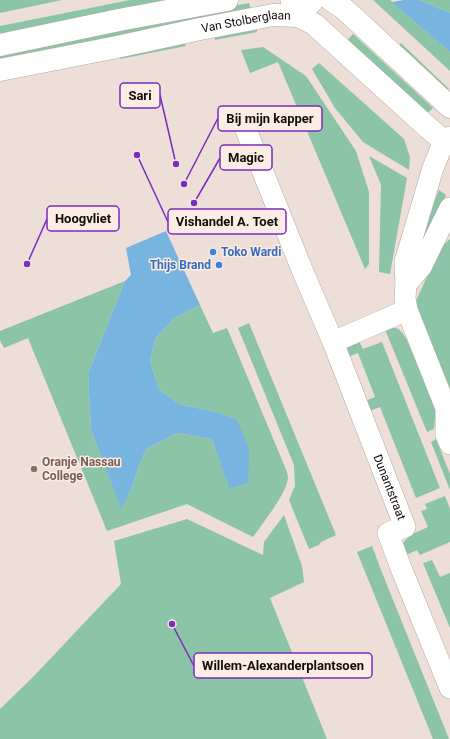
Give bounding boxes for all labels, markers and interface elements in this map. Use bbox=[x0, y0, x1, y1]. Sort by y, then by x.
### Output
street label: Van Stolberglaan bbox=[200, 8, 291, 36]
callout: Sari bbox=[120, 83, 160, 108]
text: Sari bbox=[128, 88, 152, 103]
callout: Bij mijn kapper bbox=[218, 106, 322, 131]
text: Bij mijn kapper bbox=[226, 111, 314, 126]
callout: Magic bbox=[220, 145, 272, 170]
text: Magic bbox=[228, 150, 264, 165]
callout: Hoogvliet bbox=[47, 206, 119, 231]
callout: Vishandel A. Toet bbox=[168, 209, 286, 234]
text: Hoogvliet bbox=[55, 211, 112, 226]
text: Vishandel A. Toet bbox=[176, 214, 279, 229]
place label: Toko Wardi bbox=[221, 245, 281, 259]
marker: Toko Wardi bbox=[208, 247, 218, 257]
place label: Thijs Brand bbox=[150, 258, 211, 272]
marker: Thijs Brand bbox=[214, 260, 224, 270]
street label: Dunantstraat bbox=[370, 452, 409, 522]
place label: Oranje Nassau College bbox=[42, 455, 121, 483]
marker: Oranje Nassau College bbox=[29, 464, 39, 474]
callout: Willem-Alexanderplantsoen bbox=[194, 653, 372, 678]
text: Willem-Alexanderplantsoen bbox=[202, 658, 364, 673]

